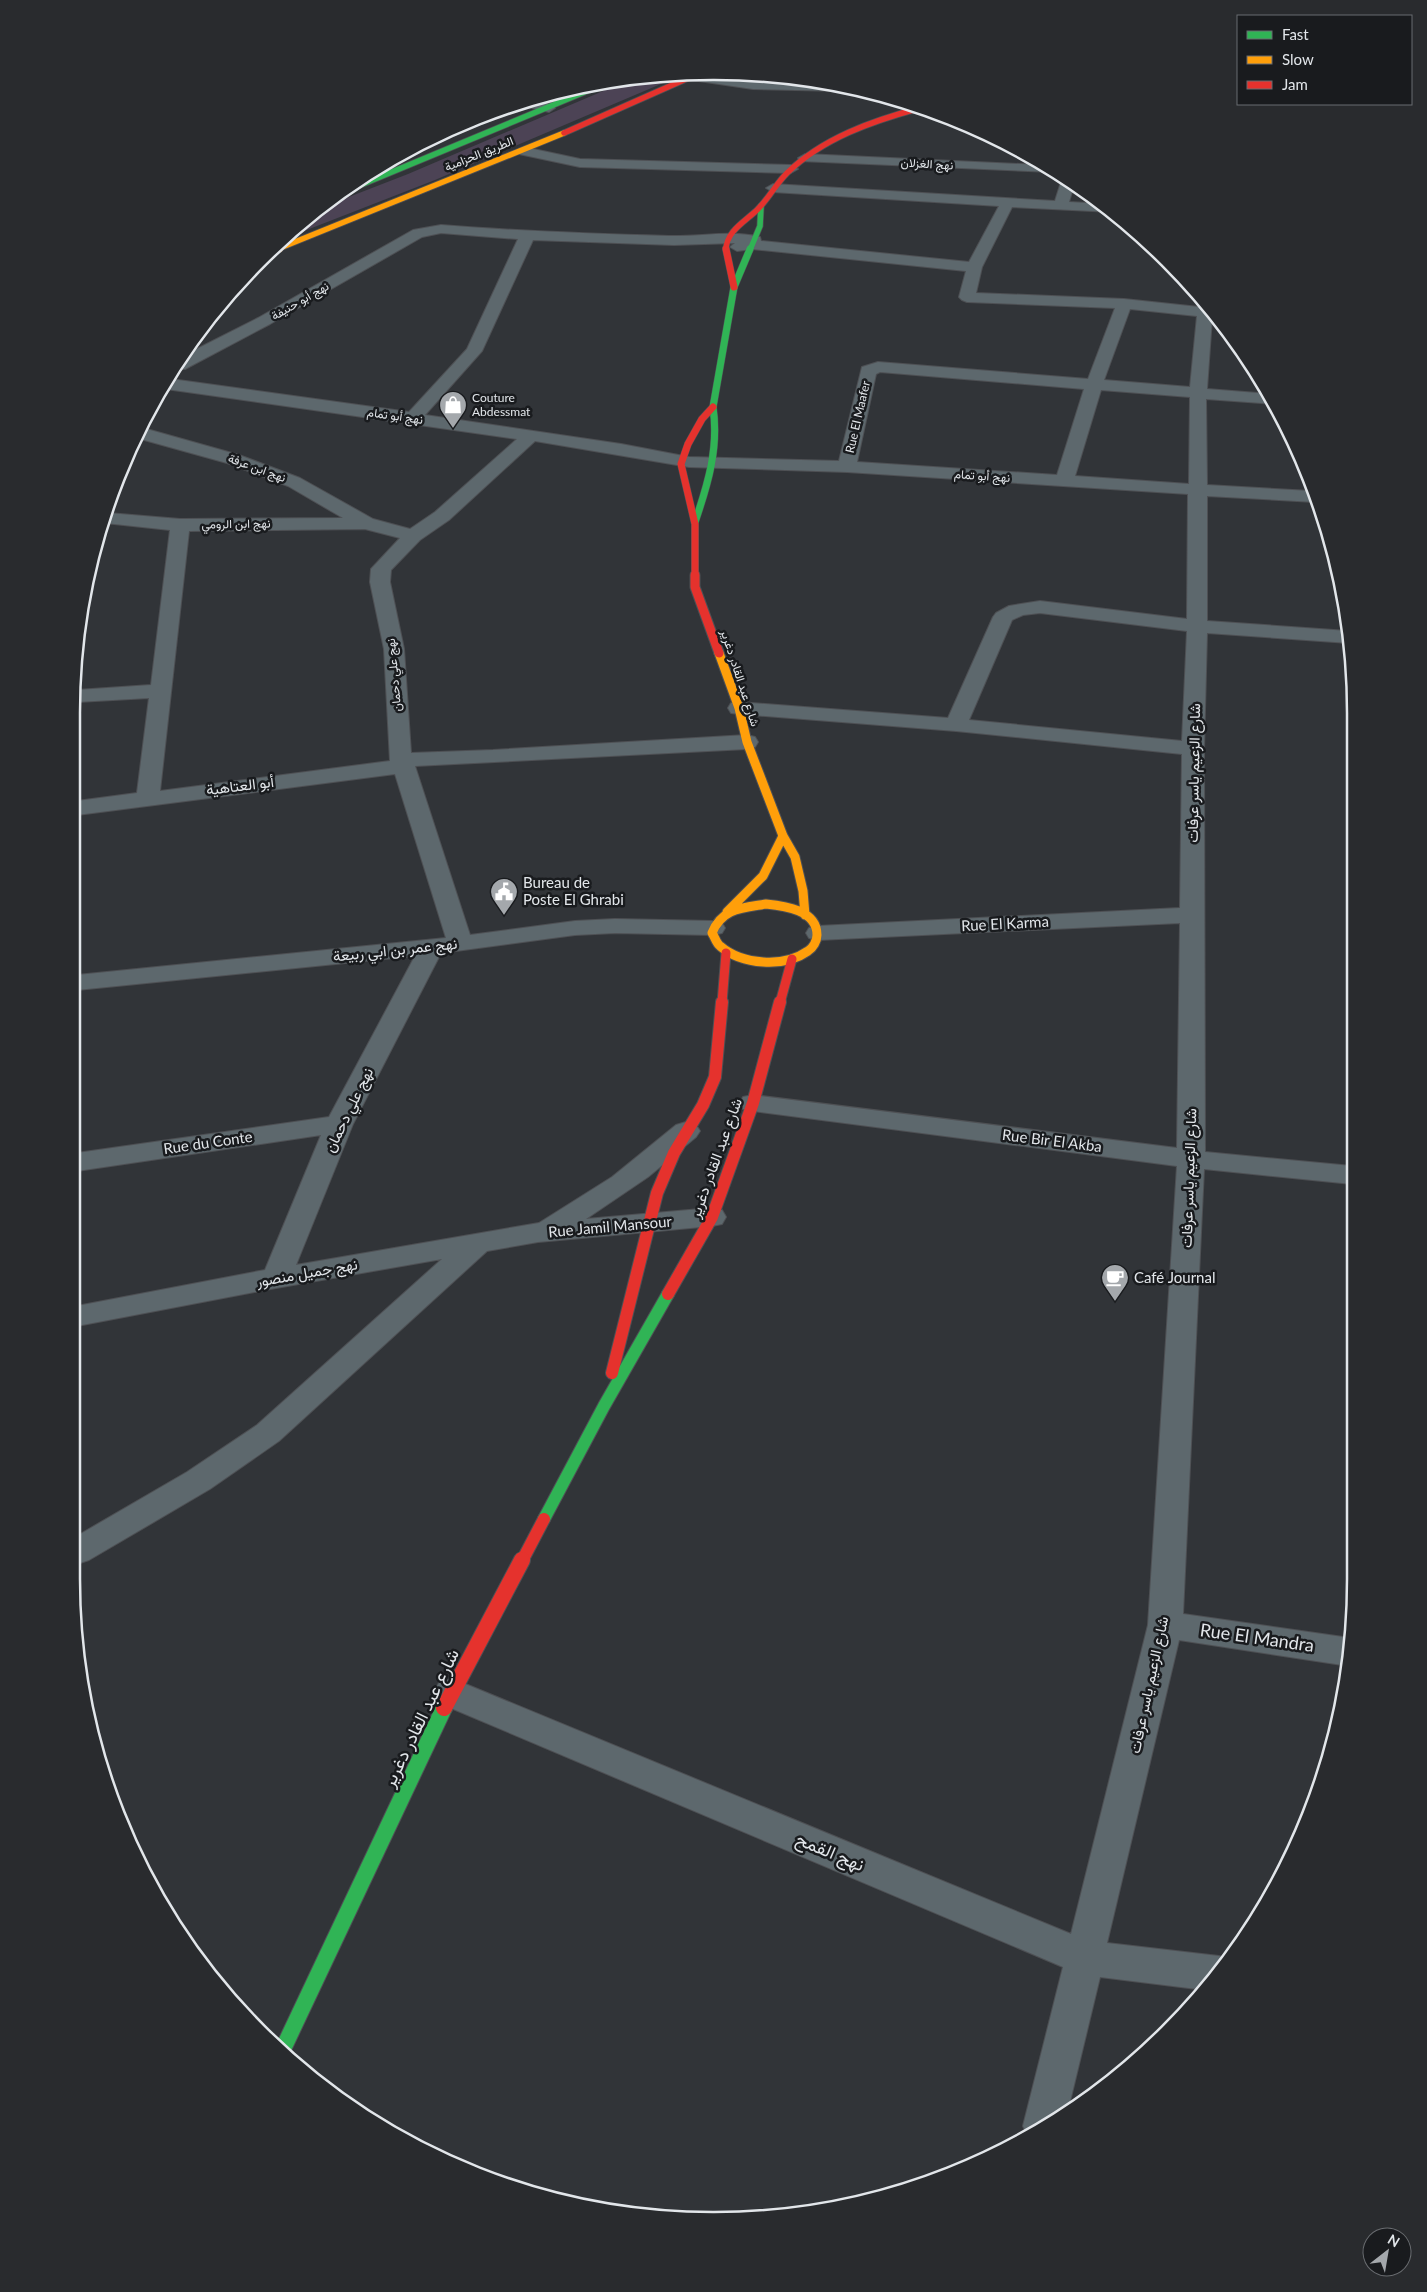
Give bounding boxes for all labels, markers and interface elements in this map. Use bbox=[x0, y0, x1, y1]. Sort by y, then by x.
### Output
legend bbox=[1237, 15, 1412, 105]
text: Fast bbox=[1282, 25, 1309, 43]
text: Slow bbox=[1282, 50, 1314, 68]
text: Jam bbox=[1282, 75, 1308, 93]
street label: الطريق الحزامية bbox=[442, 133, 516, 175]
street label: نهج الغزلان bbox=[900, 155, 954, 174]
street label: نهج أبو حنيفة bbox=[268, 278, 332, 325]
street label: Rue El Maafer bbox=[842, 379, 873, 454]
shop icon: Couture Abdessmat bbox=[438, 390, 468, 429]
place label: Couture Abdessmat bbox=[472, 390, 531, 419]
street label: نهج أبو تمام bbox=[366, 404, 424, 429]
street label: نهج ابن عرفة bbox=[225, 450, 288, 487]
street label: نهج أبو تمام bbox=[953, 466, 1011, 487]
street label: نهج ابن الرومي bbox=[201, 515, 271, 535]
street label: شارع عبد القادر دغرير bbox=[716, 627, 763, 729]
street label: نهج علي دحمان bbox=[383, 637, 407, 712]
street label: شارع الزعيم ياسر عرفات bbox=[1183, 703, 1206, 843]
street label: أبو العتاهية bbox=[205, 772, 275, 799]
place label: Bureau de Poste El Ghrabi bbox=[523, 873, 624, 908]
public building icon: Bureau de Poste El Ghrabi bbox=[489, 877, 519, 916]
street label: Rue El Karma bbox=[961, 912, 1049, 934]
street label: نهج عمر بن ابي ربيعة bbox=[332, 934, 458, 969]
street label: نهج علي دحمان bbox=[320, 1064, 381, 1157]
street label: شارع عبد القادر دغرير bbox=[685, 1095, 748, 1222]
street label: شارع الزعيم ياسر عرفات bbox=[1177, 1108, 1202, 1248]
street label: Rue Bir El Akba bbox=[1001, 1125, 1103, 1155]
street label: Rue du Conte bbox=[162, 1127, 254, 1157]
street label: Rue Jamil Mansour bbox=[547, 1212, 673, 1240]
street label: نهج جميل منصور bbox=[254, 1254, 359, 1293]
cafe icon: Café Journal bbox=[1100, 1263, 1130, 1302]
place label: Café Journal bbox=[1134, 1268, 1215, 1286]
street label: شارع الزعيم ياسر عرفات bbox=[1125, 1614, 1174, 1756]
street label: Rue El Mandra bbox=[1199, 1618, 1316, 1656]
street label: شارع عبد القادر دغرير bbox=[377, 1645, 465, 1792]
street label: نهج القمح bbox=[792, 1827, 868, 1877]
north arrow bbox=[1362, 2227, 1412, 2277]
text: N bbox=[1385, 2230, 1403, 2250]

